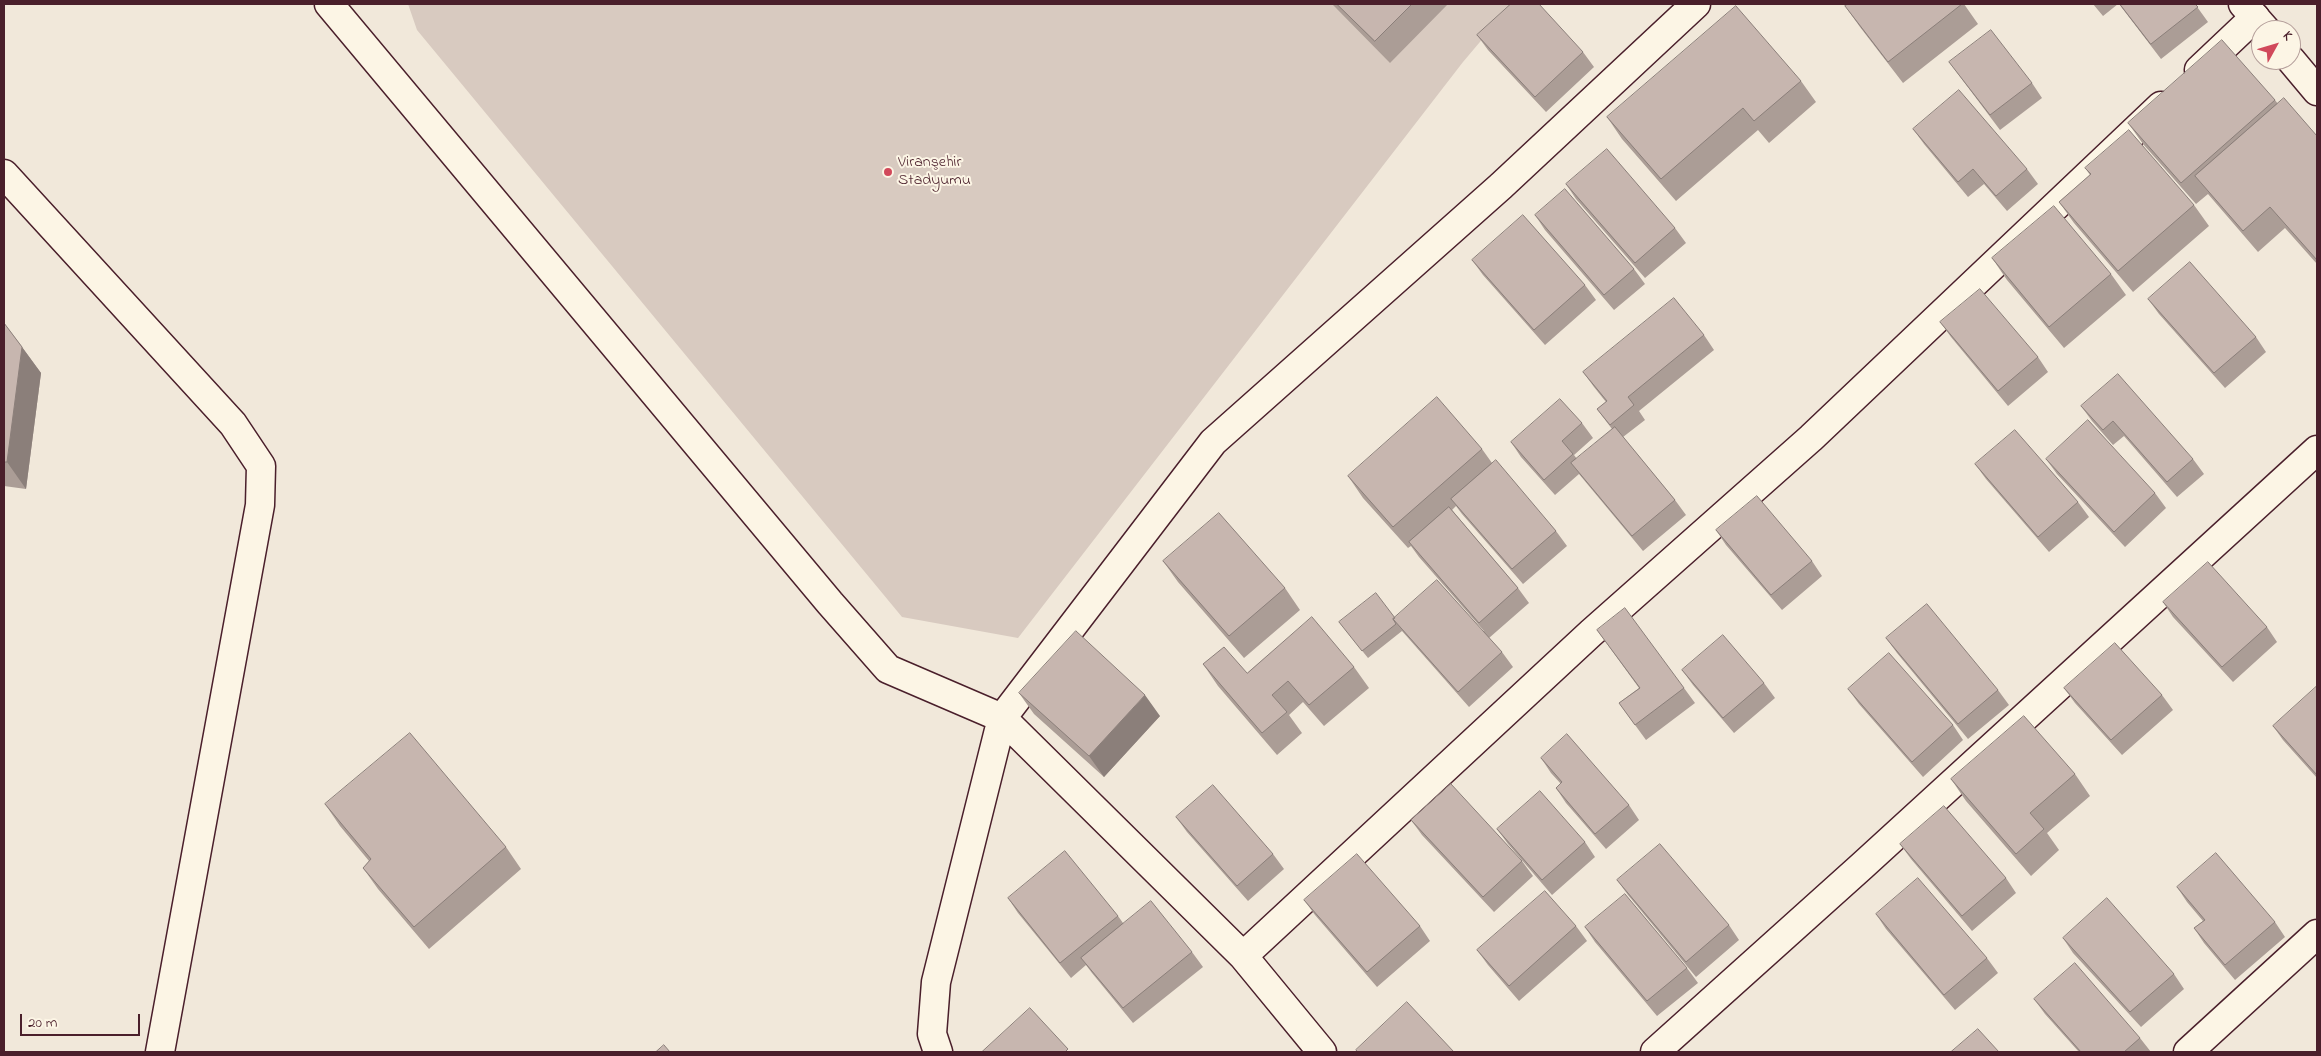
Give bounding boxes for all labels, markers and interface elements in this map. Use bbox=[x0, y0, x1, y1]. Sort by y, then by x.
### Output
north arrow bbox=[2251, 20, 2301, 70]
text: K bbox=[2277, 27, 2298, 45]
place label: Viranşehir Stadyumu bbox=[898, 153, 971, 191]
marker: Viranşehir Stadyumu bbox=[882, 166, 894, 178]
scale bar bbox=[22, 1004, 142, 1036]
text: 20 m bbox=[28, 1012, 57, 1034]

